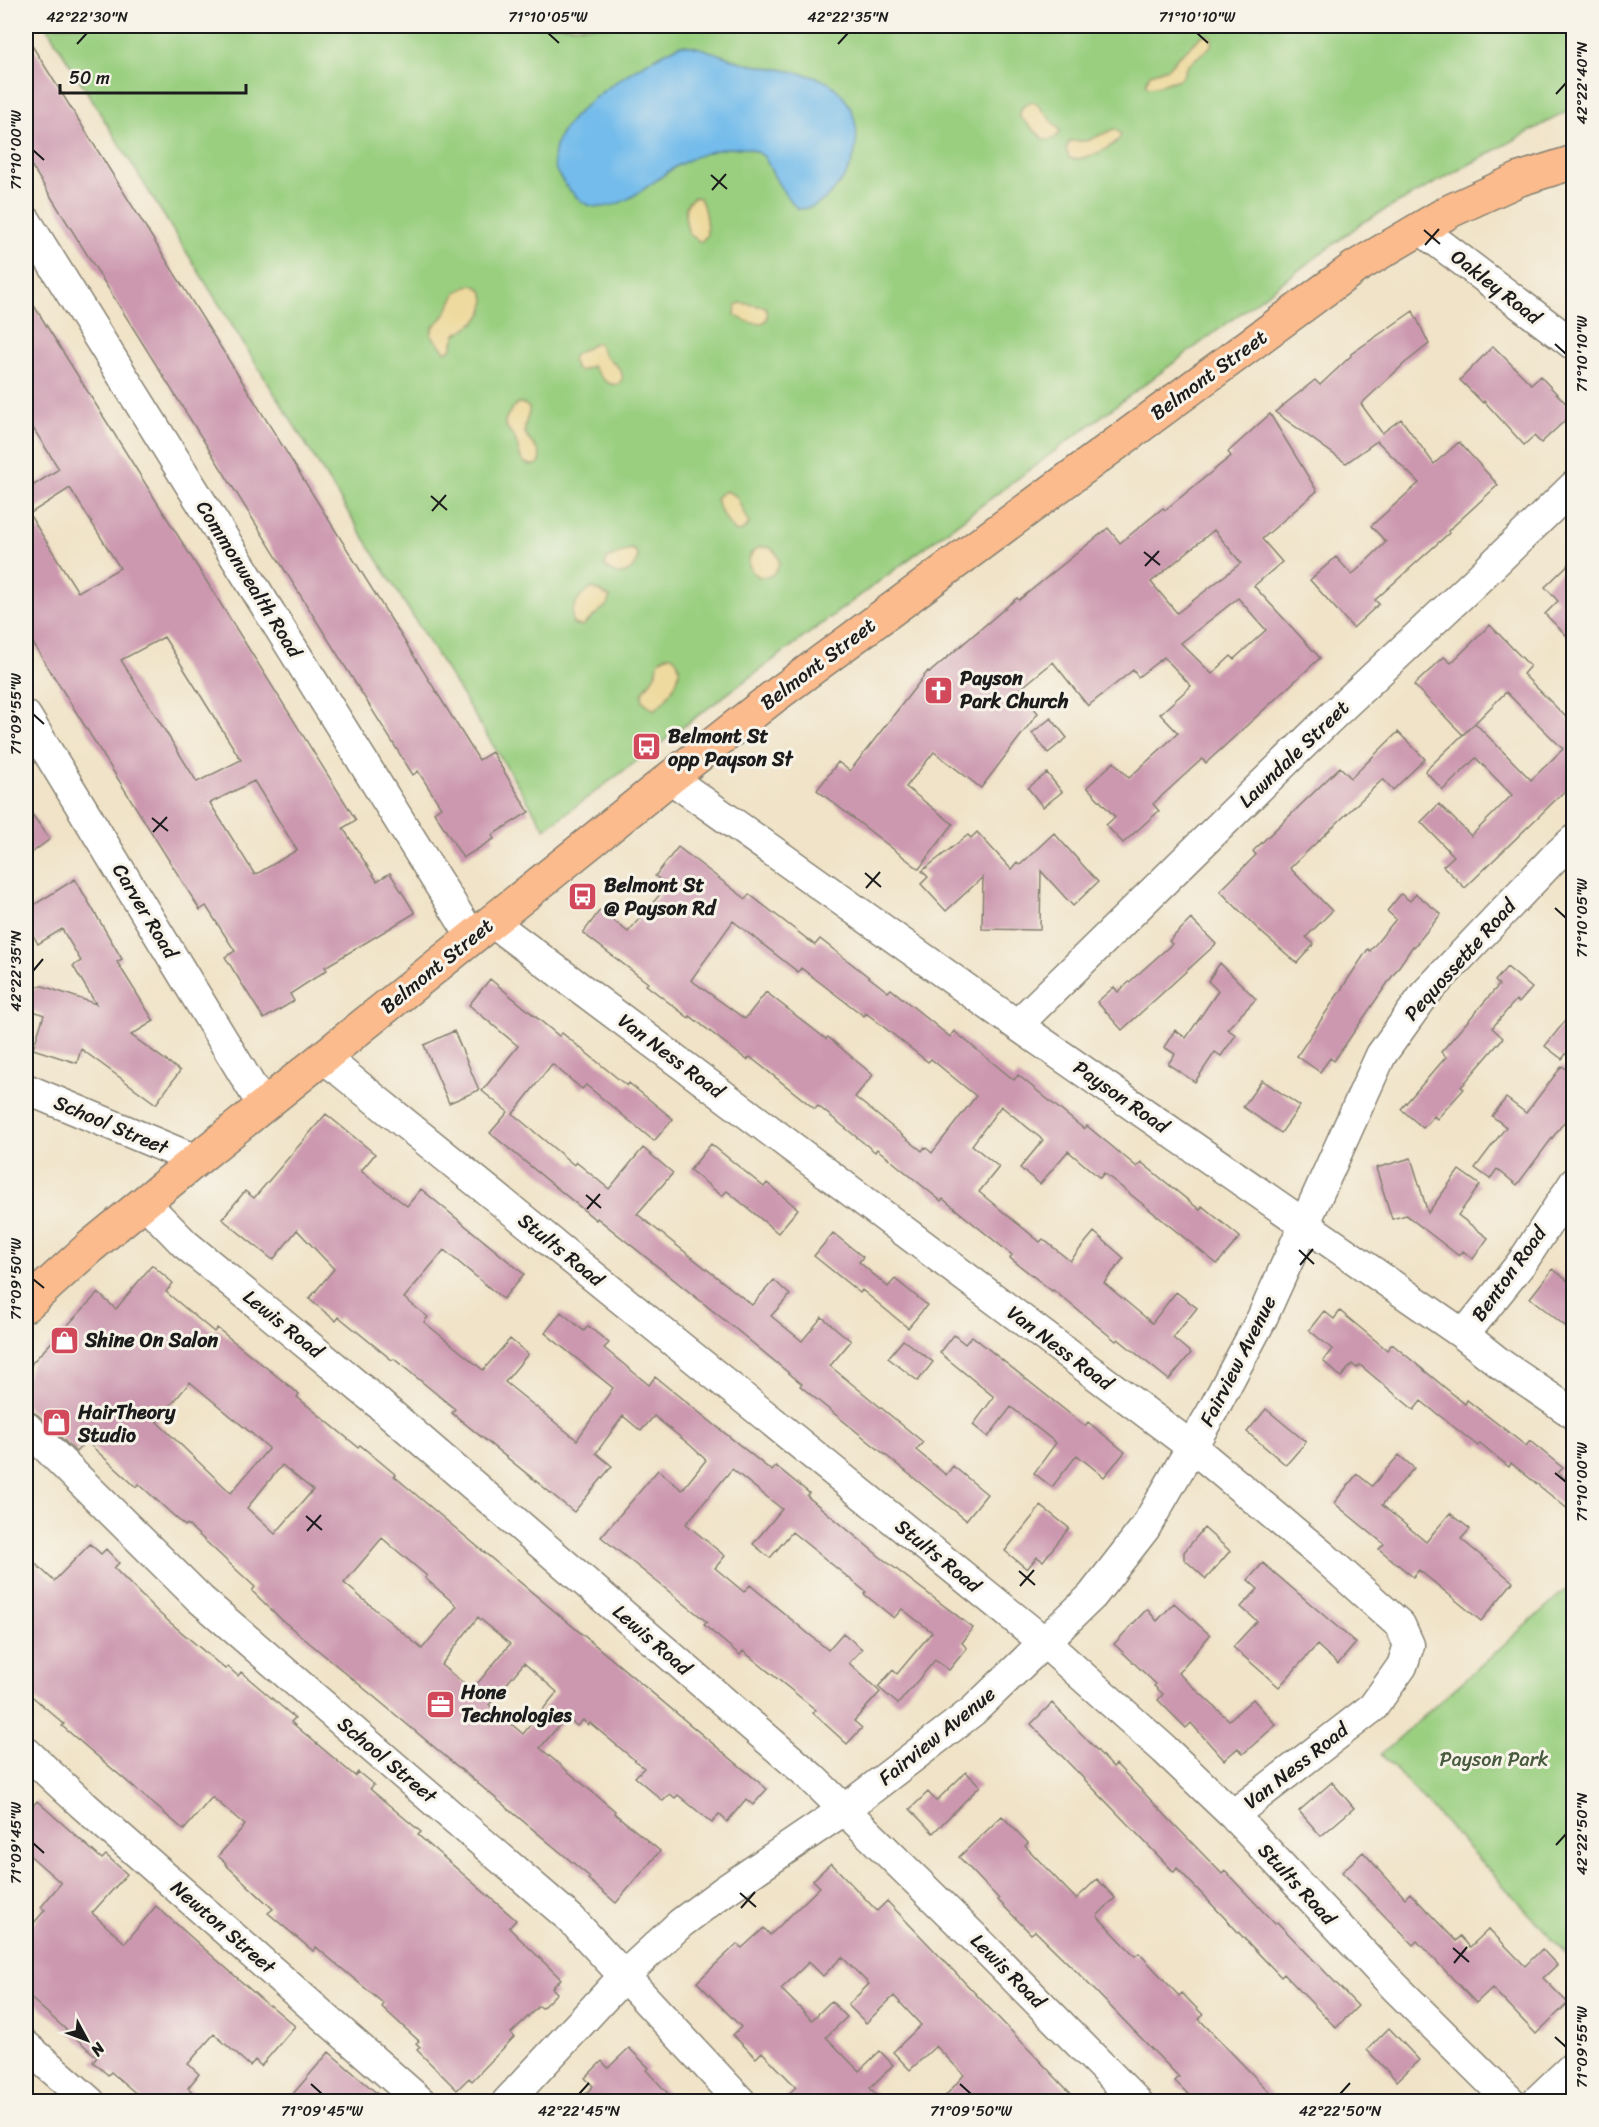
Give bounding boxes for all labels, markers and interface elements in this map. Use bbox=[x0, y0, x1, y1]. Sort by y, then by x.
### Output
text: 42°22'30"N bbox=[46, 4, 128, 30]
text: 71°10'05"W bbox=[508, 4, 588, 30]
text: 42°22'35"N bbox=[807, 4, 889, 30]
text: 71°10'10"W bbox=[1159, 4, 1236, 30]
text: 42°22'40"N bbox=[1569, 41, 1595, 124]
scale bar bbox=[60, 57, 246, 95]
text: 50 m bbox=[69, 62, 110, 94]
text: 71°10'00"W bbox=[3, 110, 29, 190]
street label: Oakley Road bbox=[1443, 240, 1550, 335]
text: 71°10'10"W bbox=[1569, 315, 1595, 392]
street label: Belmont Street bbox=[1143, 320, 1275, 430]
street label: Commonwealth Road bbox=[186, 493, 312, 666]
street label: Belmont Street bbox=[752, 608, 884, 719]
place label: Payson Park Church bbox=[960, 661, 1069, 719]
text: 71°09'55"W bbox=[3, 673, 29, 755]
church icon: Payson Park Church bbox=[923, 674, 955, 706]
street label: Lawndale Street bbox=[1230, 691, 1358, 817]
place label: Belmont St opp Payson St bbox=[668, 719, 795, 777]
bus stop icon: Belmont St opp Payson St bbox=[631, 731, 663, 763]
street label: Carver Road bbox=[103, 856, 188, 967]
place label: Belmont St @ Payson Rd bbox=[604, 868, 718, 926]
text: 71°10'05"W bbox=[1569, 878, 1595, 958]
bus stop icon: Belmont St @ Payson Rd bbox=[567, 880, 599, 912]
street label: Pequossette Road bbox=[1395, 890, 1526, 1029]
street label: Belmont Street bbox=[372, 909, 502, 1023]
text: 42°22'35"N bbox=[3, 930, 29, 1012]
street label: Van Ness Road bbox=[610, 1004, 733, 1109]
street label: Payson Road bbox=[1066, 1051, 1178, 1144]
street label: School Street bbox=[48, 1085, 175, 1165]
street label: Stults Road bbox=[510, 1204, 613, 1297]
street label: Benton Road bbox=[1462, 1218, 1557, 1329]
text: 71°09'50"W bbox=[3, 1238, 29, 1320]
street label: Lewis Road bbox=[235, 1280, 332, 1369]
street label: Fairview Avenue bbox=[1190, 1289, 1286, 1433]
street label: Van Ness Road bbox=[999, 1296, 1122, 1401]
place label: Shine On Salon bbox=[84, 1323, 218, 1358]
shop icon: Shine On Salon bbox=[48, 1324, 80, 1356]
place label: HairTheory Studio bbox=[77, 1395, 176, 1453]
shop icon: HairTheory Studio bbox=[41, 1407, 73, 1439]
text: 71°10'00"W bbox=[1569, 1442, 1595, 1522]
street label: Stults Road bbox=[887, 1510, 990, 1603]
street label: Lewis Road bbox=[604, 1595, 701, 1686]
place label: Hone Technologies bbox=[460, 1675, 573, 1733]
street label: Fairview Avenue bbox=[870, 1677, 1004, 1795]
office icon: Hone Technologies bbox=[424, 1688, 456, 1720]
street label: School Street bbox=[329, 1707, 446, 1813]
street label: Van Ness Road bbox=[1236, 1713, 1358, 1819]
park label: Payson Park bbox=[1440, 1742, 1549, 1777]
text: 42°22'50"N bbox=[1569, 1792, 1595, 1875]
text: 71°09'45"W bbox=[3, 1802, 29, 1884]
street label: Stults Road bbox=[1249, 1834, 1346, 1935]
street label: Newton Street bbox=[162, 1871, 284, 1984]
street label: Lewis Road bbox=[962, 1925, 1055, 2018]
text: 71°09'55"W bbox=[1569, 2006, 1595, 2088]
north arrow bbox=[57, 2010, 117, 2070]
text: N bbox=[83, 2035, 113, 2064]
text: 71°09'45"W bbox=[281, 2098, 363, 2124]
text: 42°22'45"N bbox=[538, 2098, 621, 2124]
text: 71°09'50"W bbox=[930, 2098, 1012, 2124]
text: 42°22'50"N bbox=[1299, 2098, 1382, 2124]

